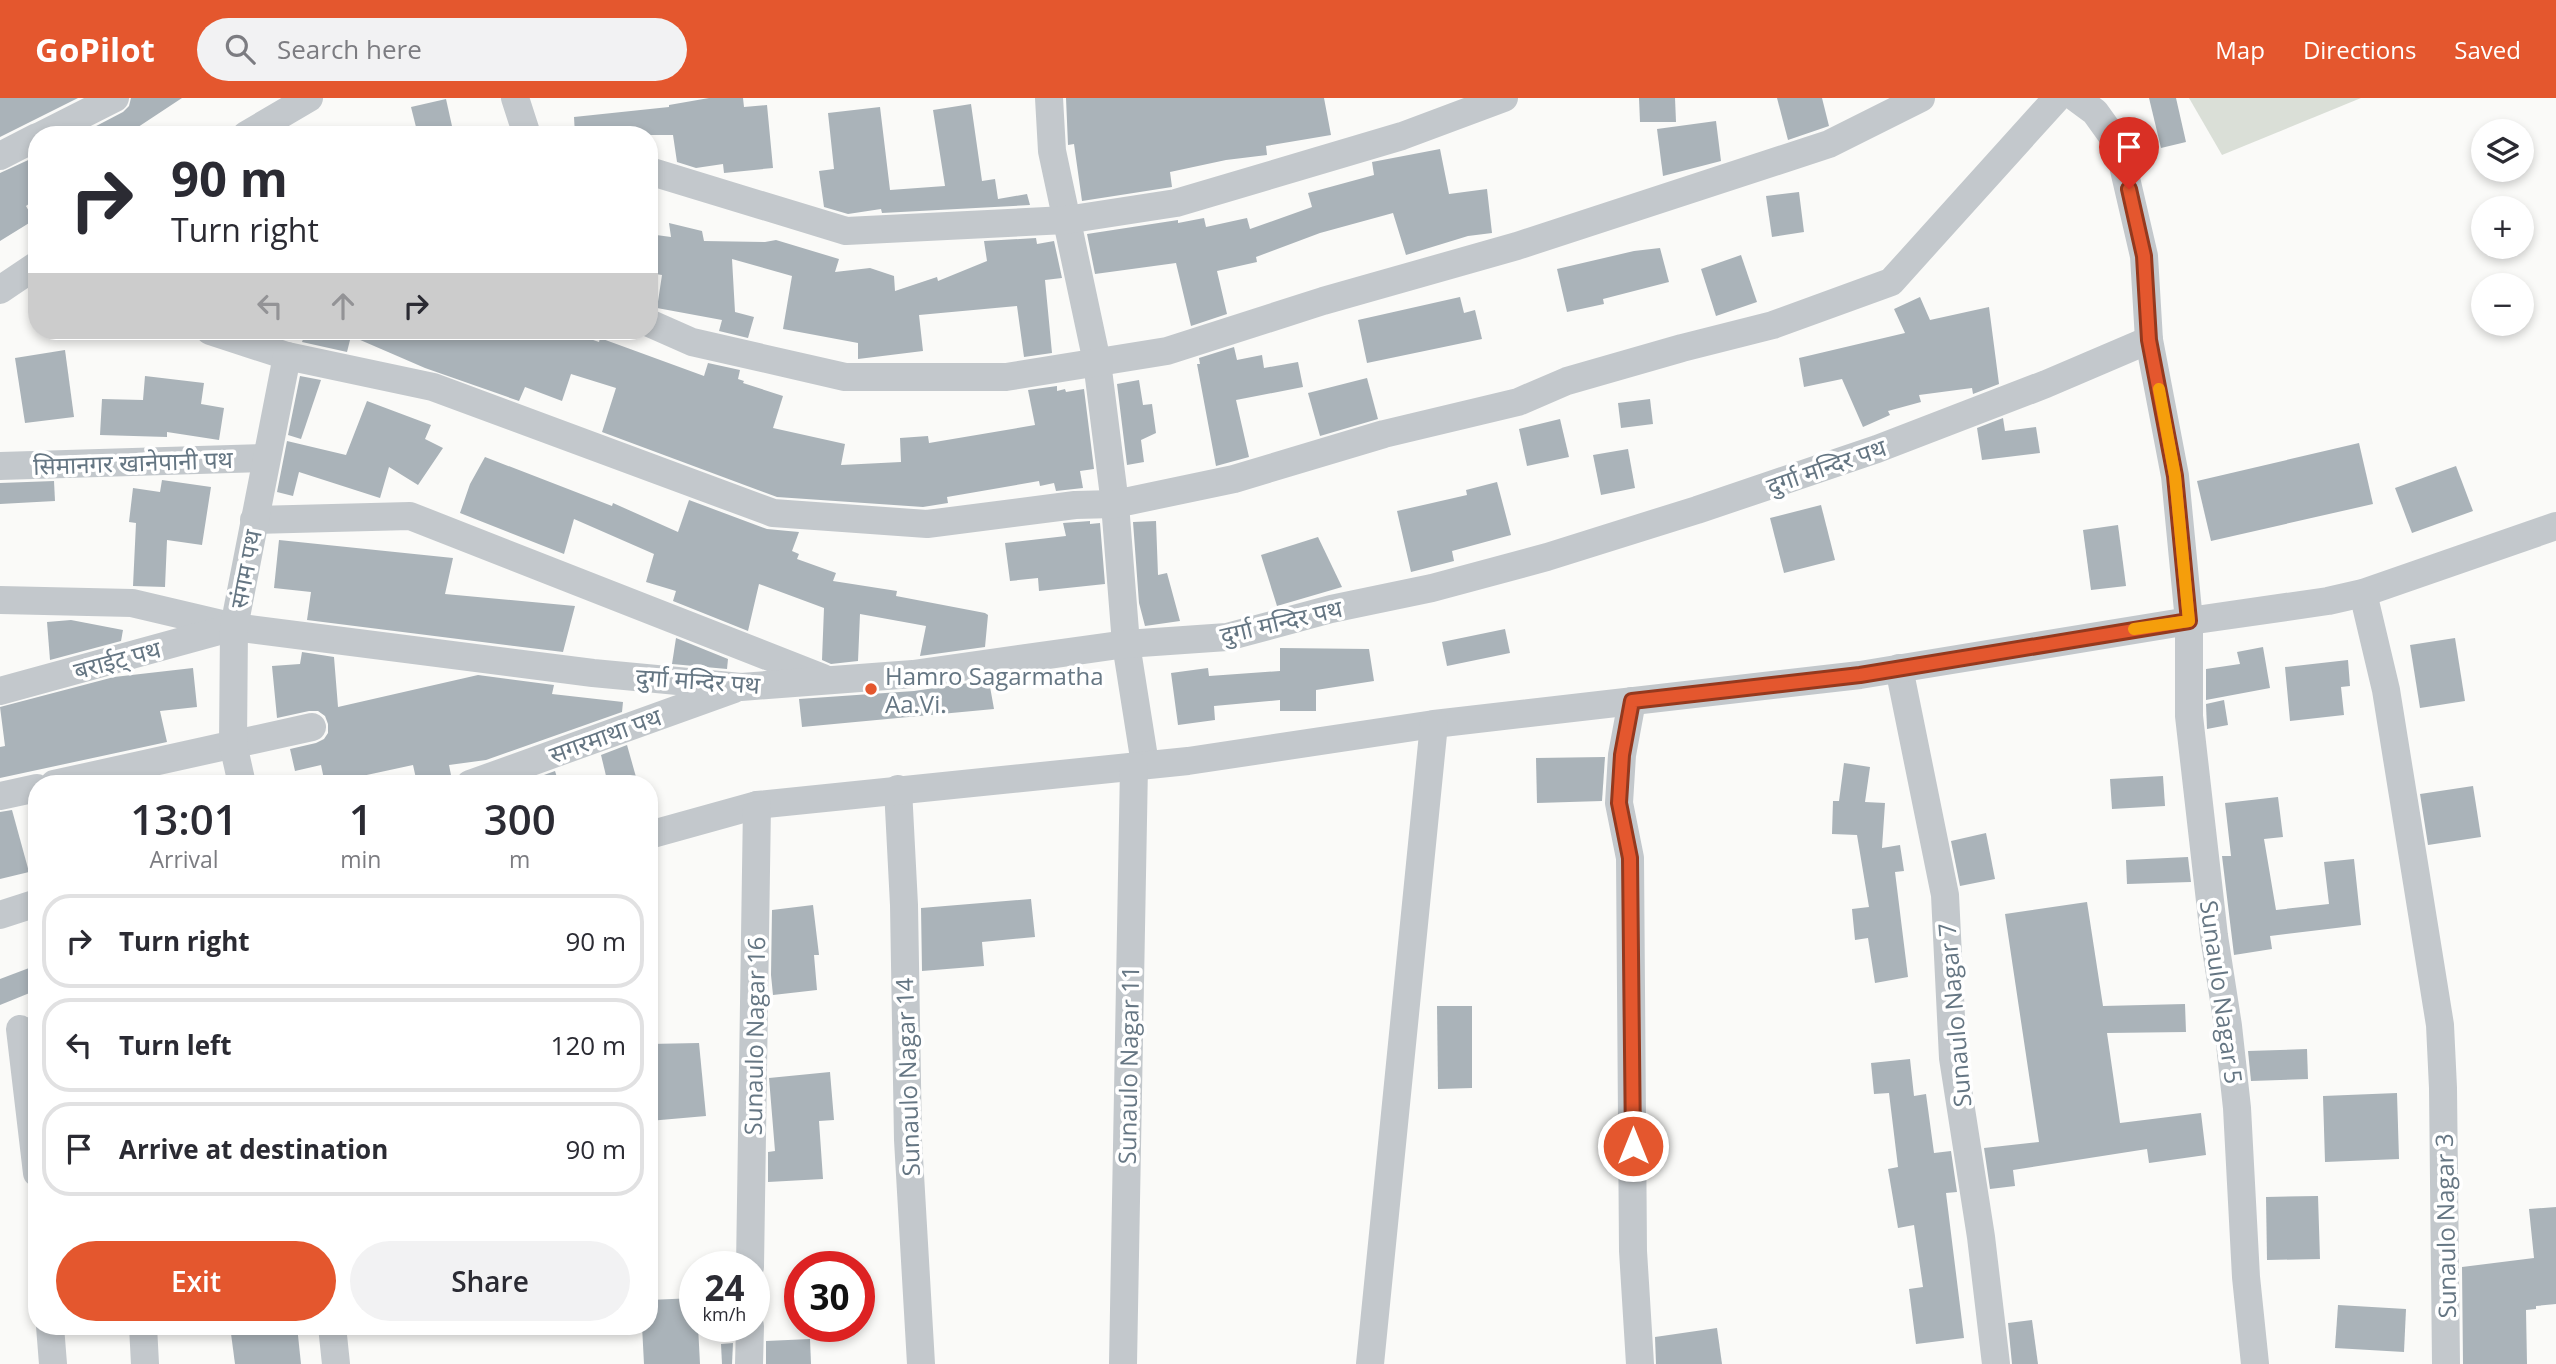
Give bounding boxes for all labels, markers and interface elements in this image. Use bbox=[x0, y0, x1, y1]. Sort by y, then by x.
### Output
search box bbox=[197, 18, 687, 81]
text: GoPilot bbox=[35, 27, 155, 72]
icon: search bbox=[221, 30, 259, 68]
text: Search here bbox=[277, 31, 422, 67]
text: Map bbox=[2215, 33, 2265, 66]
text: Directions bbox=[2303, 33, 2416, 66]
text: Saved bbox=[2454, 33, 2521, 66]
pin bbox=[2099, 117, 2159, 189]
map controls bbox=[2471, 119, 2534, 336]
button: layers bbox=[2471, 119, 2534, 182]
icon: arrive bbox=[2110, 128, 2148, 166]
text: 90 m bbox=[171, 145, 288, 211]
icon: right bbox=[56, 154, 147, 245]
button: + bbox=[2471, 196, 2534, 259]
text: Turn right bbox=[171, 208, 319, 251]
button: − bbox=[2471, 273, 2534, 336]
icon: left bbox=[251, 287, 289, 325]
icon: ahead bbox=[324, 287, 362, 325]
icon: right bbox=[397, 287, 435, 325]
street label: दुर्गा मन्दिर पथ bbox=[1762, 430, 1891, 502]
street label: सिमानगर खानेपानी पथ bbox=[33, 442, 234, 482]
street label: संगम पथ bbox=[221, 526, 269, 611]
street label: दुर्गा मन्दिर पथ bbox=[1217, 591, 1346, 651]
street label: बराईट् पथ bbox=[70, 631, 165, 686]
street label: दुर्गा मन्दिर पथ bbox=[635, 659, 762, 701]
place label: Hamro Sagarmatha Aa.Vi. bbox=[885, 659, 1104, 720]
marker: Hamro Sagarmatha Aa.Vi. bbox=[863, 681, 879, 697]
street label: सगरमाथा पथ bbox=[544, 699, 666, 770]
text: 13:01 bbox=[130, 790, 238, 847]
text: 1 bbox=[349, 790, 373, 847]
text: 300 bbox=[484, 790, 556, 847]
text: Arrival bbox=[149, 843, 219, 875]
text: min bbox=[340, 843, 381, 875]
text: m bbox=[509, 843, 530, 875]
street label: Sunaulo Nagar 5 bbox=[2193, 898, 2251, 1086]
street label: Sunaulo Nagar 7 bbox=[1930, 921, 1978, 1109]
icon: right bbox=[60, 922, 98, 960]
text: Turn right bbox=[119, 923, 250, 959]
text: 90 m bbox=[565, 923, 626, 959]
street label: Sunaulo Nagar 16 bbox=[736, 936, 772, 1136]
street label: Sunaulo Nagar 11 bbox=[1110, 965, 1146, 1165]
street label: Sunaulo Nagar 14 bbox=[887, 977, 927, 1177]
icon: left bbox=[60, 1026, 98, 1064]
text: Turn left bbox=[119, 1027, 231, 1063]
text: 120 m bbox=[551, 1027, 626, 1063]
position arrow bbox=[1596, 1109, 1670, 1183]
icon: arrive bbox=[60, 1130, 98, 1168]
text: Arrive at destination bbox=[119, 1131, 388, 1167]
text: 90 m bbox=[565, 1131, 626, 1167]
street label: Sunaulo Nagar 3 bbox=[2427, 1133, 2463, 1319]
button: Exit bbox=[56, 1241, 336, 1321]
button: Share bbox=[350, 1241, 630, 1321]
speed limit sign: 30 bbox=[784, 1251, 875, 1342]
text: 24 bbox=[704, 1264, 745, 1311]
text: km/h bbox=[703, 1302, 746, 1326]

